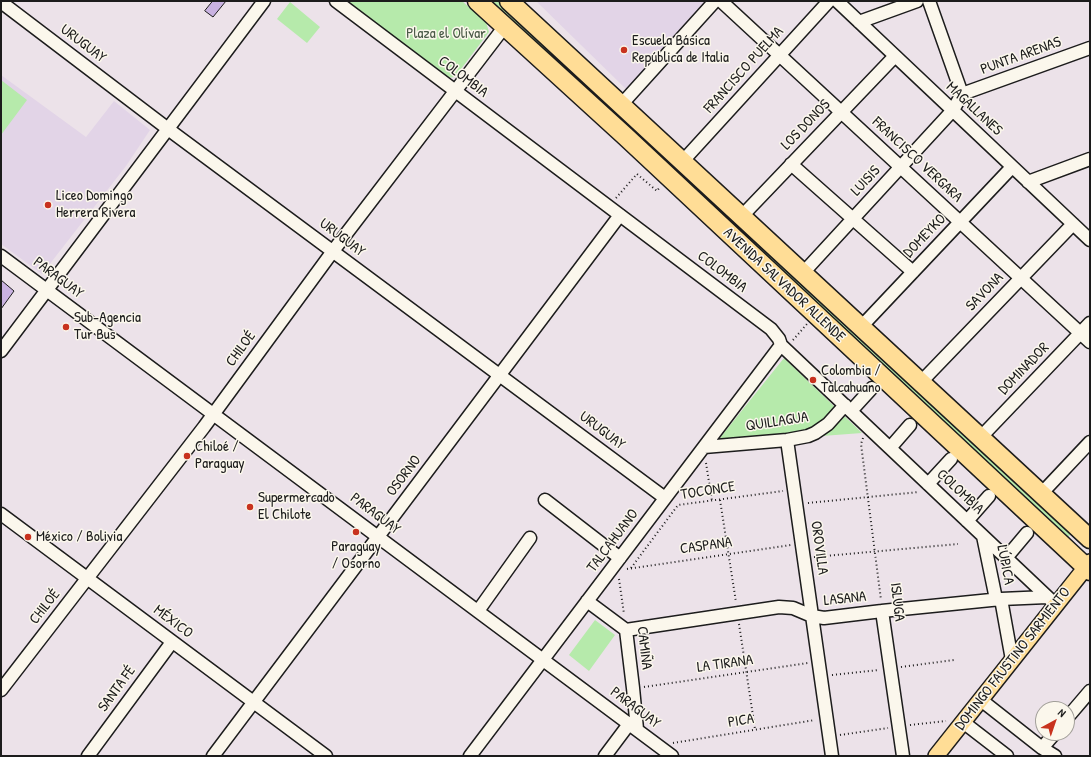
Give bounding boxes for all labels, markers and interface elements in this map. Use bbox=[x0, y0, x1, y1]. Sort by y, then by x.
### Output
street label: URUGUAY bbox=[57, 21, 109, 67]
street label: FRANCISCO PUELMA bbox=[700, 23, 788, 117]
park label: Plaza el Olívar bbox=[406, 25, 486, 43]
place label: Escuela Básica República de Italia bbox=[632, 32, 729, 67]
street label: PUNTA ARENAS bbox=[978, 33, 1064, 79]
marker: Escuela Básica República de Italia bbox=[619, 45, 629, 55]
street label: COLOMBIA bbox=[434, 52, 492, 102]
street label: MAGALLANES bbox=[942, 78, 1006, 140]
street label: LOS DONOS bbox=[778, 96, 834, 154]
street label: FRANCISCO VERGARA bbox=[868, 114, 966, 206]
street label: LUISIS bbox=[848, 162, 884, 200]
place label: Liceo Domingo Herrera Rivera bbox=[56, 187, 135, 222]
marker: Liceo Domingo Herrera Rivera bbox=[43, 200, 53, 210]
street label: DOMEYKO bbox=[900, 210, 950, 262]
street label: URUGUAY bbox=[316, 215, 368, 261]
street label: AVENIDA SALVADOR ALLENDE bbox=[719, 224, 849, 346]
street label: COLOMBIA bbox=[693, 247, 751, 297]
street label: PARAGUAY bbox=[29, 253, 87, 303]
street label: SAVONA bbox=[962, 269, 1008, 315]
place label: Sub-Agencia Tur Bus bbox=[74, 309, 141, 344]
marker: Sub-Agencia Tur Bus bbox=[61, 322, 71, 332]
street label: CHILOÉ bbox=[222, 328, 260, 370]
street label: DOMINADOR bbox=[995, 339, 1053, 399]
place label: Colombia / Talcahuano bbox=[821, 362, 881, 397]
marker: Colombia / Talcahuano bbox=[808, 375, 818, 385]
street label: URUGUAY bbox=[576, 408, 628, 454]
street label: QUILLAGUA bbox=[745, 408, 809, 436]
place label: Chiloé / Paraguay bbox=[195, 438, 245, 473]
marker: Chiloé / Paraguay bbox=[182, 451, 192, 461]
street label: OSORNO bbox=[383, 452, 425, 500]
street label: COLOMBIA bbox=[933, 466, 987, 518]
street label: TOCONCE bbox=[680, 478, 736, 504]
place label: Supermercado El Chilote bbox=[258, 489, 335, 524]
street label: PARAGUAY bbox=[346, 489, 404, 539]
marker: Supermercado El Chilote bbox=[245, 502, 255, 512]
street label: TALCAHUANO bbox=[583, 506, 643, 576]
street label: OROVILLA bbox=[806, 520, 832, 576]
marker: Paraguay / Osorno bbox=[351, 527, 361, 537]
place label: México / Bolivia bbox=[36, 528, 122, 546]
marker: México / Bolivia bbox=[23, 532, 33, 542]
street label: CASPANA bbox=[679, 533, 733, 559]
place label: Paraguay / Osorno bbox=[331, 538, 381, 573]
street label: LÚPICA bbox=[992, 544, 1018, 586]
street label: ISLUGA bbox=[886, 582, 908, 622]
street label: DOMINGO FAUSTINO SARMIENTO bbox=[952, 584, 1074, 734]
street label: CHILOÉ bbox=[26, 586, 64, 628]
street label: LASANA bbox=[823, 588, 867, 610]
street label: MÉXICO bbox=[150, 601, 196, 643]
street label: CAMIÑA bbox=[632, 625, 656, 671]
street label: LA TIRANA bbox=[696, 651, 754, 677]
street label: SANTA FÉ bbox=[94, 663, 140, 715]
street label: PARAGUAY bbox=[606, 683, 664, 733]
north arrow bbox=[1035, 701, 1075, 741]
street label: PICA bbox=[727, 710, 755, 732]

